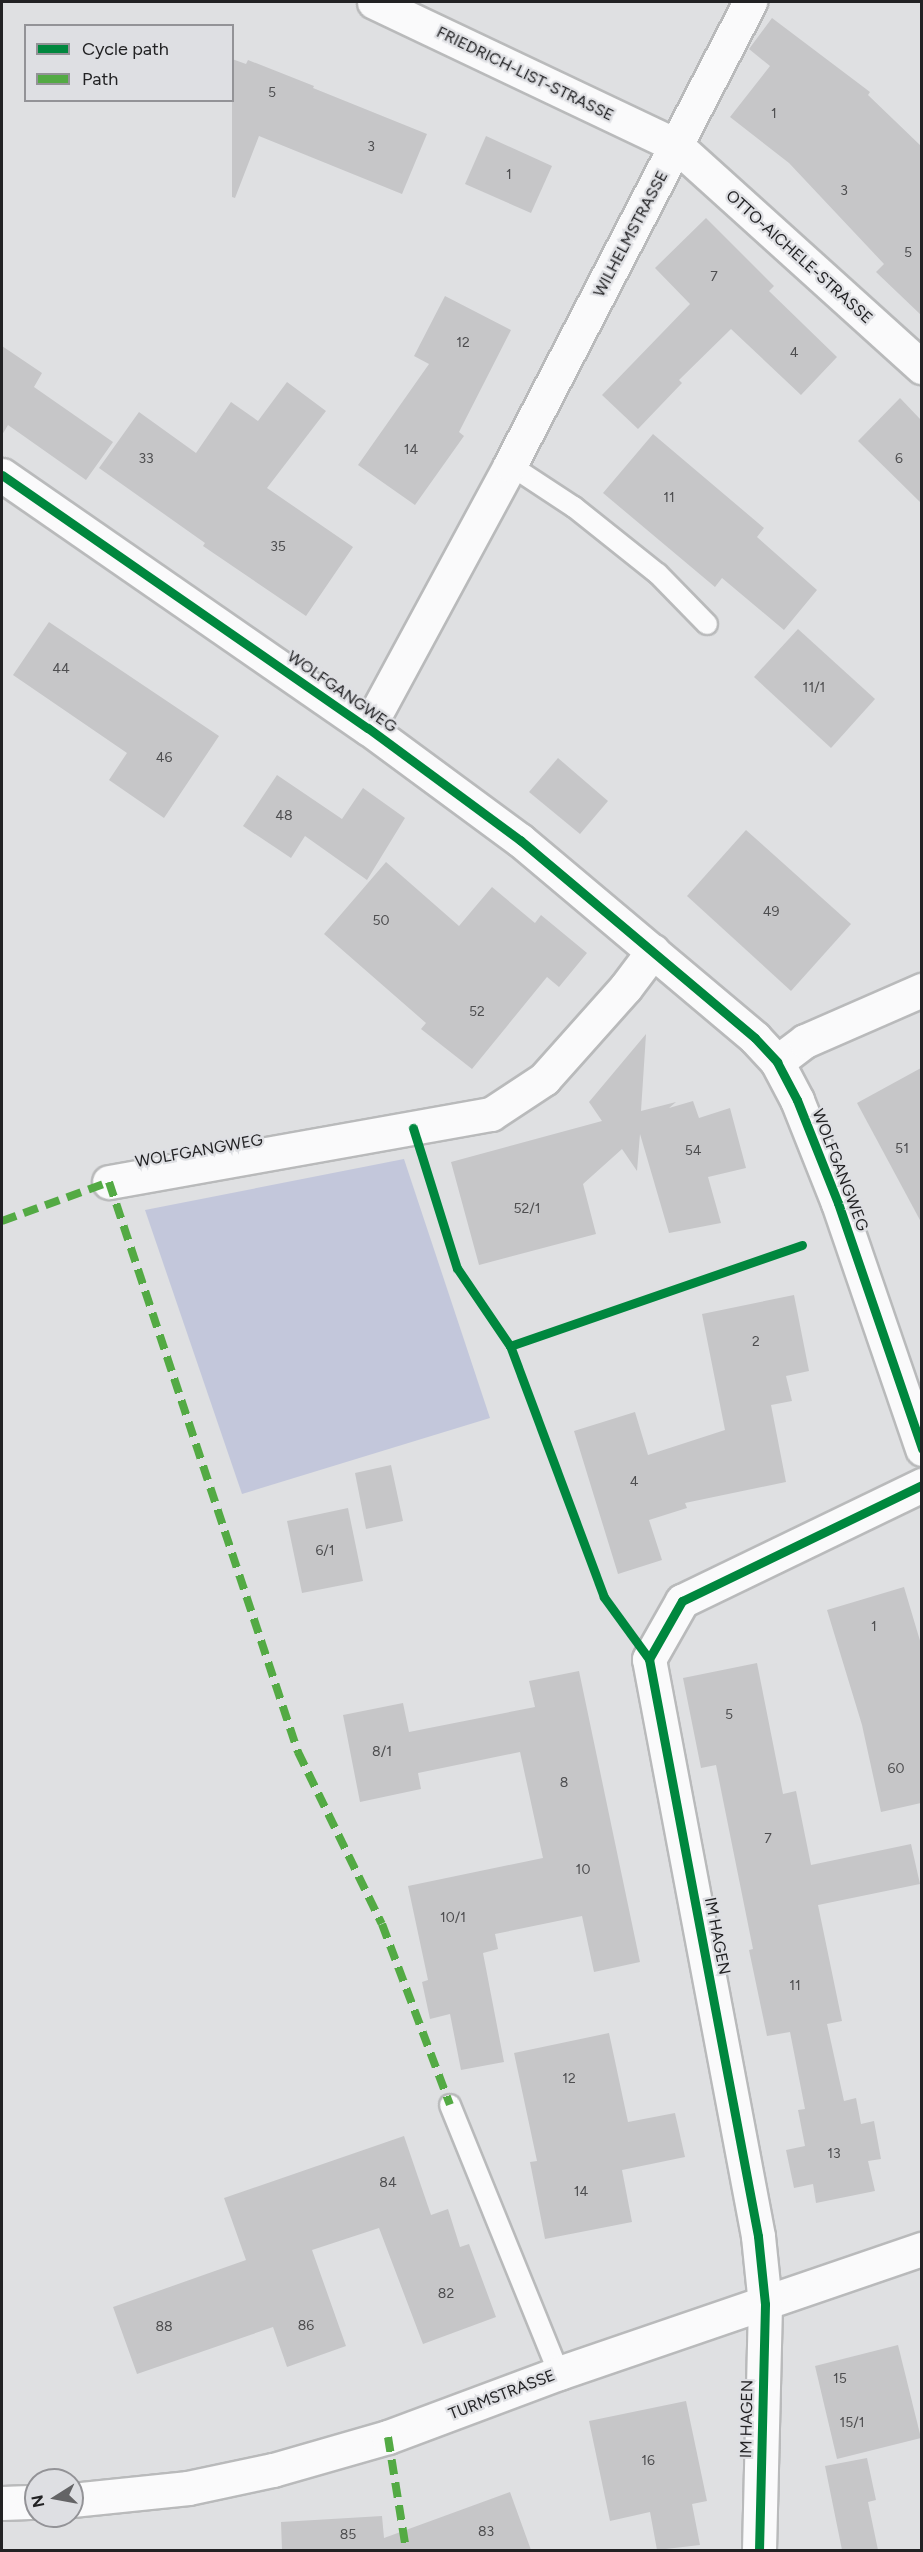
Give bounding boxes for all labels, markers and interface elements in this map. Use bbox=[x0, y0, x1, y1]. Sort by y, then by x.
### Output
street label: FRIEDRICH-LIST-STRASSE bbox=[433, 23, 617, 125]
legend bbox=[24, 24, 234, 102]
text: Cycle path bbox=[82, 38, 169, 60]
text: Path bbox=[82, 68, 118, 90]
house number: 5 bbox=[268, 85, 276, 101]
house number: 1 bbox=[771, 106, 777, 122]
house number: 3 bbox=[367, 139, 375, 155]
house number: 1 bbox=[506, 167, 512, 183]
street label: WILHELMSTRASSE bbox=[590, 168, 672, 300]
house number: 3 bbox=[840, 183, 848, 199]
street label: OTTO-AICHELE-STRASSE bbox=[722, 186, 876, 328]
house number: 5 bbox=[904, 245, 912, 261]
house number: 7 bbox=[710, 269, 718, 285]
house number: 12 bbox=[456, 335, 470, 351]
house number: 4 bbox=[790, 345, 798, 361]
house number: 14 bbox=[404, 442, 418, 458]
house number: 33 bbox=[138, 451, 154, 467]
house number: 6 bbox=[895, 451, 903, 467]
house number: 11 bbox=[663, 490, 675, 506]
house number: 35 bbox=[270, 539, 286, 555]
street label: WOLFGANGWEG bbox=[284, 647, 400, 737]
house number: 44 bbox=[52, 661, 70, 677]
house number: 11/1 bbox=[803, 680, 825, 696]
house number: 46 bbox=[156, 750, 172, 766]
house number: 48 bbox=[275, 808, 293, 824]
house number: 49 bbox=[763, 904, 779, 920]
house number: 50 bbox=[372, 913, 390, 929]
house number: 52 bbox=[469, 1004, 485, 1020]
street label: WOLFGANGWEG bbox=[808, 1106, 872, 1234]
street label: WOLFGANGWEG bbox=[134, 1130, 264, 1172]
house number: 51 bbox=[895, 1141, 909, 1157]
house number: 54 bbox=[685, 1143, 701, 1159]
house number: 52/1 bbox=[513, 1201, 541, 1217]
house number: 2 bbox=[752, 1334, 760, 1350]
house number: 4 bbox=[630, 1474, 638, 1490]
house number: 6/1 bbox=[315, 1543, 335, 1559]
house number: 1 bbox=[871, 1619, 877, 1635]
house number: 5 bbox=[725, 1707, 733, 1723]
house number: 8/1 bbox=[372, 1744, 392, 1760]
house number: 60 bbox=[888, 1761, 904, 1777]
house number: 8 bbox=[560, 1775, 568, 1791]
house number: 7 bbox=[764, 1831, 772, 1847]
house number: 10 bbox=[576, 1862, 590, 1878]
street label: IM HAGEN bbox=[700, 1896, 734, 1976]
house number: 10/1 bbox=[440, 1910, 466, 1926]
house number: 11 bbox=[789, 1978, 801, 1994]
house number: 12 bbox=[562, 2071, 576, 2087]
house number: 13 bbox=[827, 2146, 841, 2162]
house number: 84 bbox=[379, 2175, 397, 2191]
house number: 14 bbox=[574, 2184, 588, 2200]
house number: 82 bbox=[438, 2286, 454, 2302]
house number: 86 bbox=[298, 2318, 314, 2334]
house number: 88 bbox=[155, 2319, 173, 2335]
street label: TURMSTRASSE bbox=[446, 2366, 558, 2424]
house number: 15 bbox=[833, 2371, 847, 2387]
street label: IM HAGEN bbox=[737, 2380, 757, 2458]
house number: 15/1 bbox=[839, 2415, 865, 2431]
house number: 16 bbox=[641, 2453, 655, 2469]
north arrow bbox=[24, 2468, 84, 2528]
text: N bbox=[27, 2493, 48, 2509]
house number: 83 bbox=[478, 2524, 494, 2540]
house number: 85 bbox=[340, 2527, 356, 2543]

